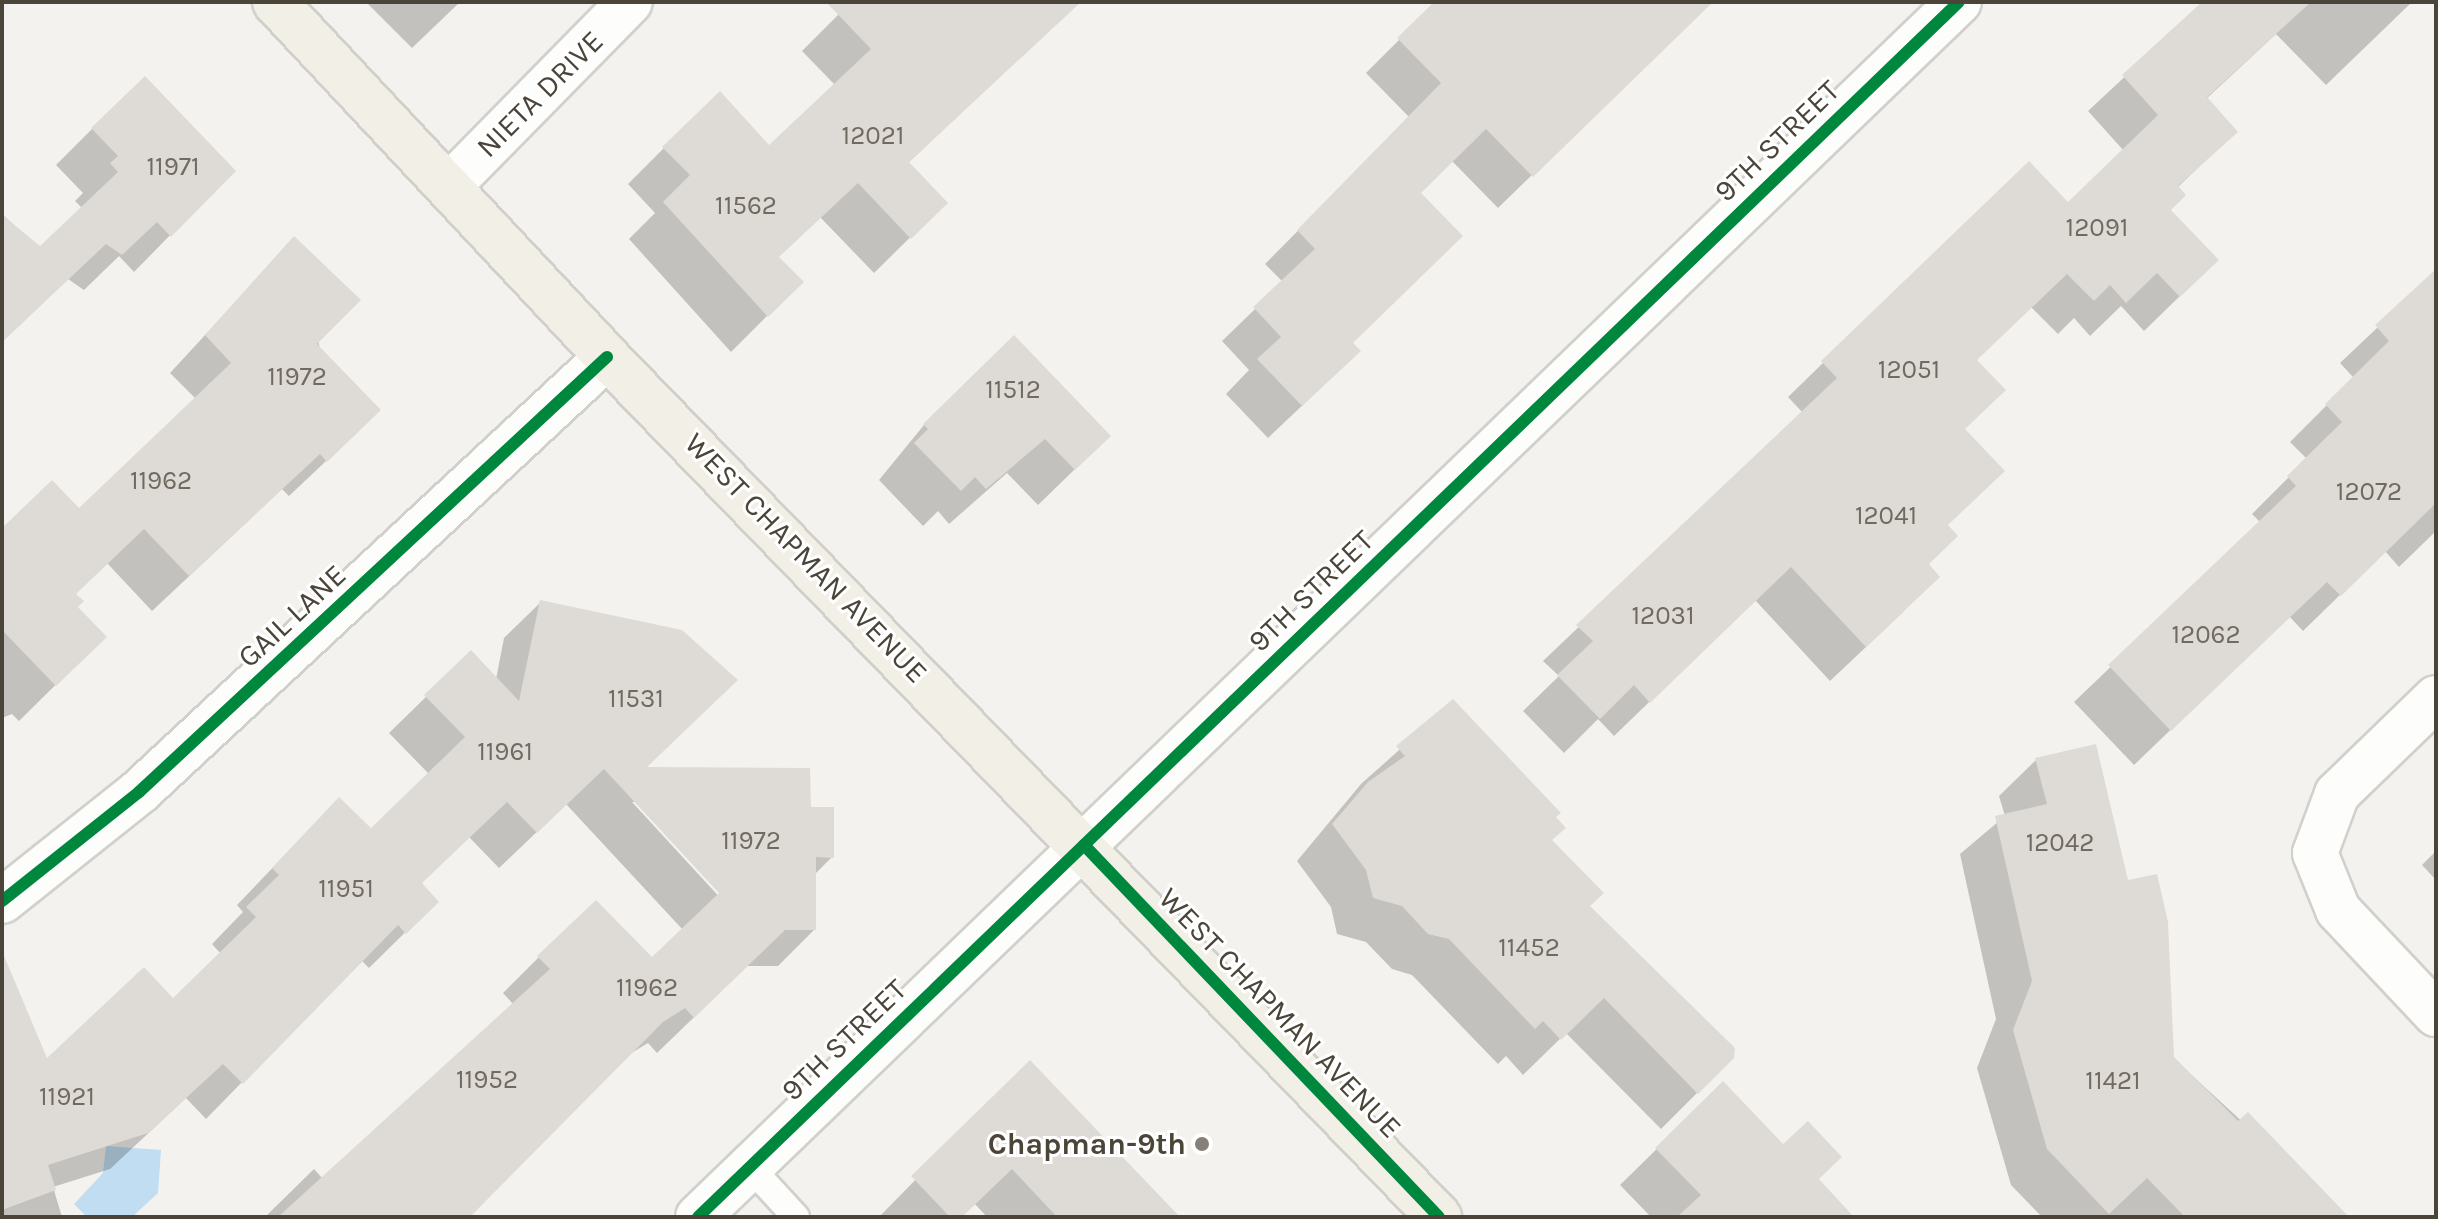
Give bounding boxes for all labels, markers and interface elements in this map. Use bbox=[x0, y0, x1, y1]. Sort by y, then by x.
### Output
street label: NIETA DRIVE bbox=[469, 23, 611, 165]
street label: 9TH STREET bbox=[1707, 73, 1847, 209]
house number: 12021 bbox=[842, 120, 904, 152]
house number: 11971 bbox=[146, 151, 200, 183]
house number: 11562 bbox=[715, 190, 777, 222]
house number: 12091 bbox=[2066, 212, 2128, 244]
house number: 12051 bbox=[1878, 354, 1940, 386]
house number: 11972 bbox=[267, 361, 327, 393]
house number: 11512 bbox=[985, 374, 1041, 406]
street label: WEST CHAPMAN AVENUE bbox=[677, 425, 935, 691]
house number: 11962 bbox=[130, 465, 192, 497]
house number: 12072 bbox=[2336, 476, 2402, 508]
house number: 12041 bbox=[1855, 500, 1917, 532]
street label: 9TH STREET bbox=[1241, 523, 1381, 659]
street label: GAIL LANE bbox=[230, 557, 354, 675]
house number: 12031 bbox=[1631, 600, 1695, 632]
house number: 12062 bbox=[2171, 619, 2241, 651]
house number: 11531 bbox=[608, 683, 664, 715]
house number: 11961 bbox=[477, 736, 533, 768]
house number: 11972 bbox=[721, 825, 781, 857]
house number: 12042 bbox=[2026, 827, 2094, 859]
house number: 11951 bbox=[318, 873, 374, 905]
street label: WEST CHAPMAN AVENUE bbox=[1151, 880, 1409, 1146]
house number: 11452 bbox=[1498, 932, 1560, 964]
house number: 11962 bbox=[616, 972, 678, 1004]
street label: 9TH STREET bbox=[774, 972, 914, 1108]
house number: 11952 bbox=[456, 1064, 518, 1096]
house number: 11421 bbox=[2085, 1065, 2141, 1097]
house number: 11921 bbox=[39, 1081, 95, 1113]
place label: Chapman-9th bbox=[988, 1126, 1186, 1162]
marker: Chapman-9th bbox=[1193, 1135, 1211, 1153]

